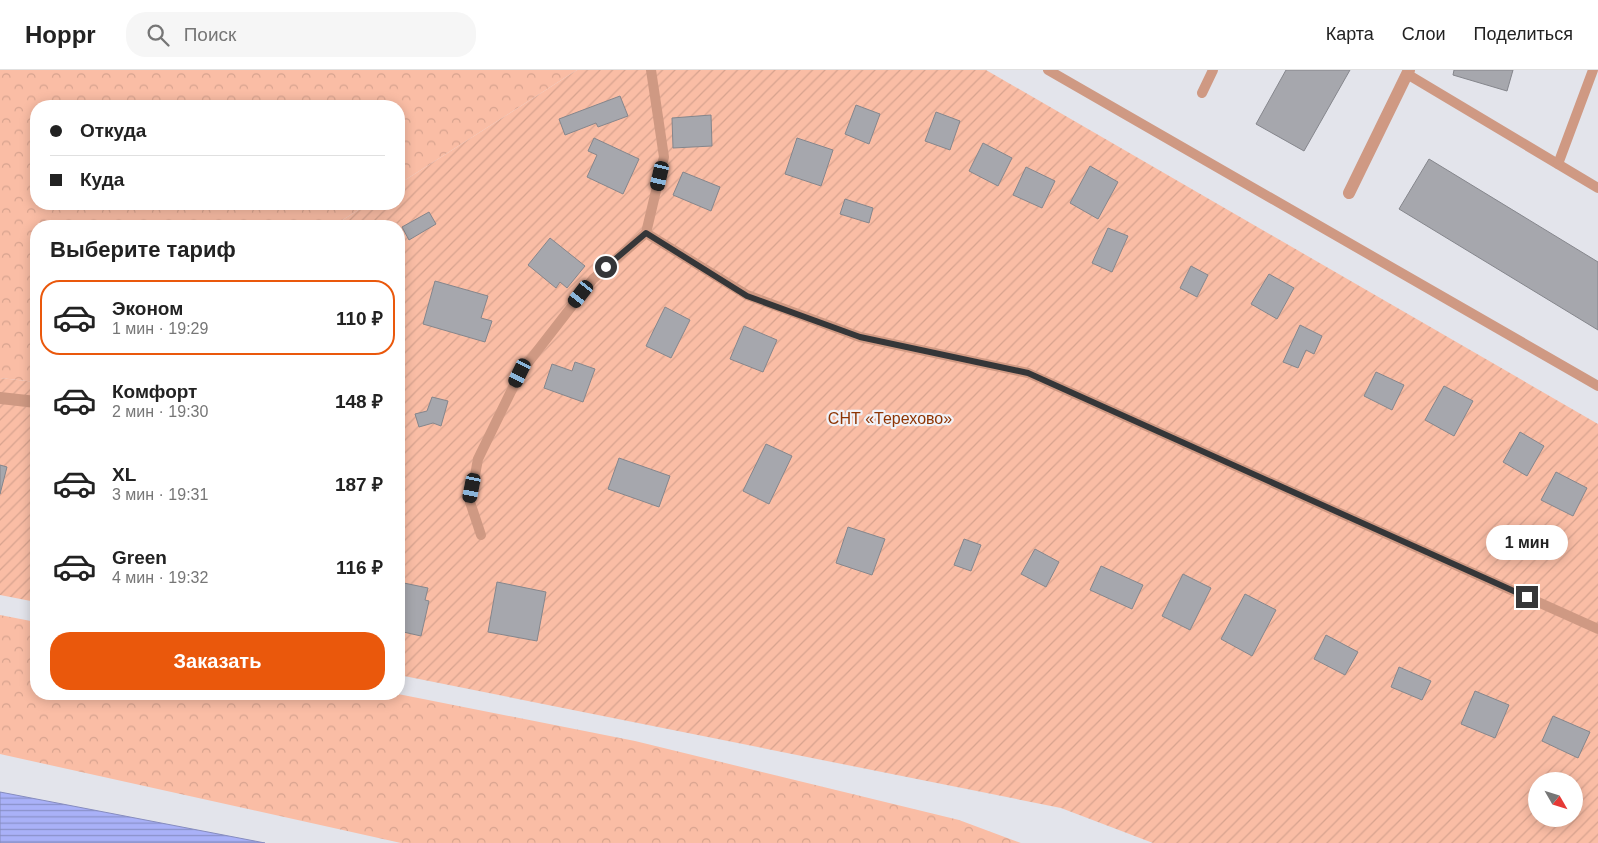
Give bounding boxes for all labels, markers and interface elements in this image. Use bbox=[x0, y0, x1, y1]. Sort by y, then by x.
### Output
search box bbox=[126, 12, 476, 57]
text: Hoppr bbox=[25, 21, 96, 48]
icon: search bbox=[144, 21, 172, 49]
text: Поиск bbox=[184, 24, 236, 45]
text: Карта bbox=[1326, 24, 1374, 44]
text: Слои bbox=[1402, 24, 1446, 44]
text: Поделиться bbox=[1474, 24, 1573, 44]
text: Откуда bbox=[80, 120, 146, 141]
car bbox=[649, 160, 670, 192]
text: Куда bbox=[80, 169, 124, 190]
text: Выберите тариф bbox=[50, 237, 236, 262]
route start bbox=[595, 256, 617, 278]
car bbox=[565, 278, 596, 310]
icon: car bbox=[52, 295, 97, 340]
text: Эконом bbox=[112, 298, 183, 319]
text: 110 ₽ bbox=[336, 308, 383, 329]
text: 1 мин · 19:29 bbox=[112, 320, 208, 337]
car bbox=[506, 356, 533, 390]
icon: car bbox=[52, 378, 97, 423]
text: Комфорт bbox=[112, 381, 197, 402]
text: 148 ₽ bbox=[335, 391, 383, 412]
text: 2 мин · 19:30 bbox=[112, 403, 208, 420]
park label: СНТ «Терехово» bbox=[828, 410, 952, 427]
icon: car bbox=[52, 461, 97, 506]
text: XL bbox=[112, 464, 136, 485]
car bbox=[461, 472, 482, 504]
text: 187 ₽ bbox=[335, 474, 383, 495]
text: 3 мин · 19:31 bbox=[112, 486, 208, 503]
callout: 1 мин bbox=[1486, 524, 1568, 560]
text: 1 мин bbox=[1505, 534, 1549, 551]
icon: car bbox=[52, 544, 97, 589]
text: Green bbox=[112, 547, 167, 568]
text: 116 ₽ bbox=[336, 557, 383, 578]
text: 4 мин · 19:32 bbox=[112, 569, 208, 586]
route end bbox=[1516, 586, 1538, 608]
button: Заказать bbox=[50, 632, 385, 690]
north arrow bbox=[1528, 772, 1582, 828]
map controls bbox=[1528, 772, 1583, 827]

